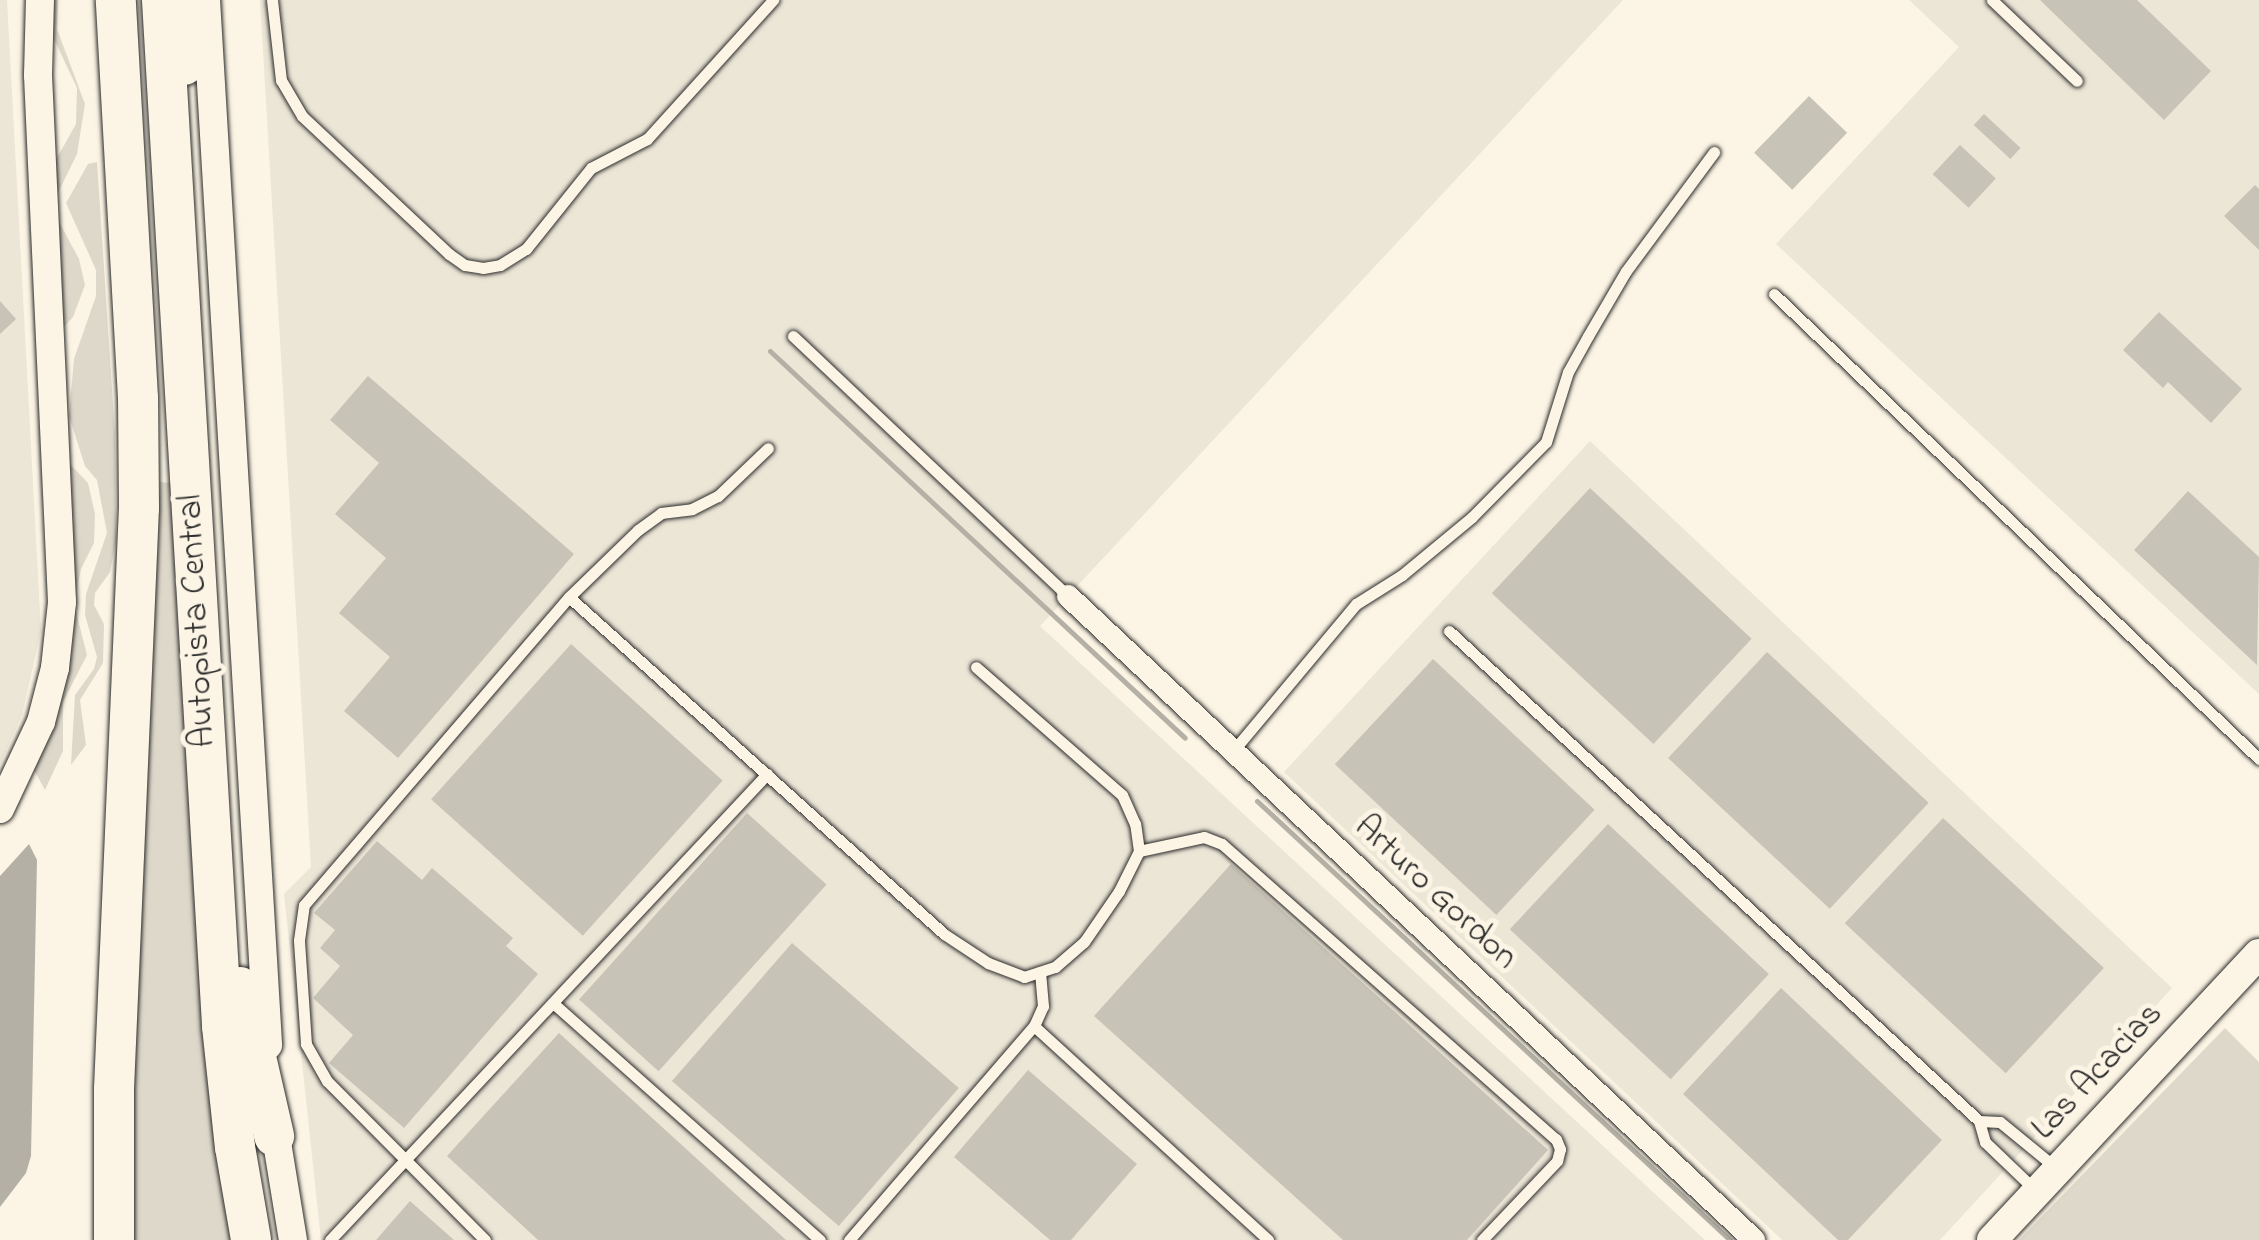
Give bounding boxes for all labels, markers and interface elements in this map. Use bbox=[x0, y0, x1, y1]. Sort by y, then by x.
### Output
street label: Autopista Central bbox=[170, 493, 226, 749]
street label: Arturo Gordon bbox=[1345, 807, 1525, 979]
street label: Las Acacias bbox=[2024, 994, 2172, 1150]

